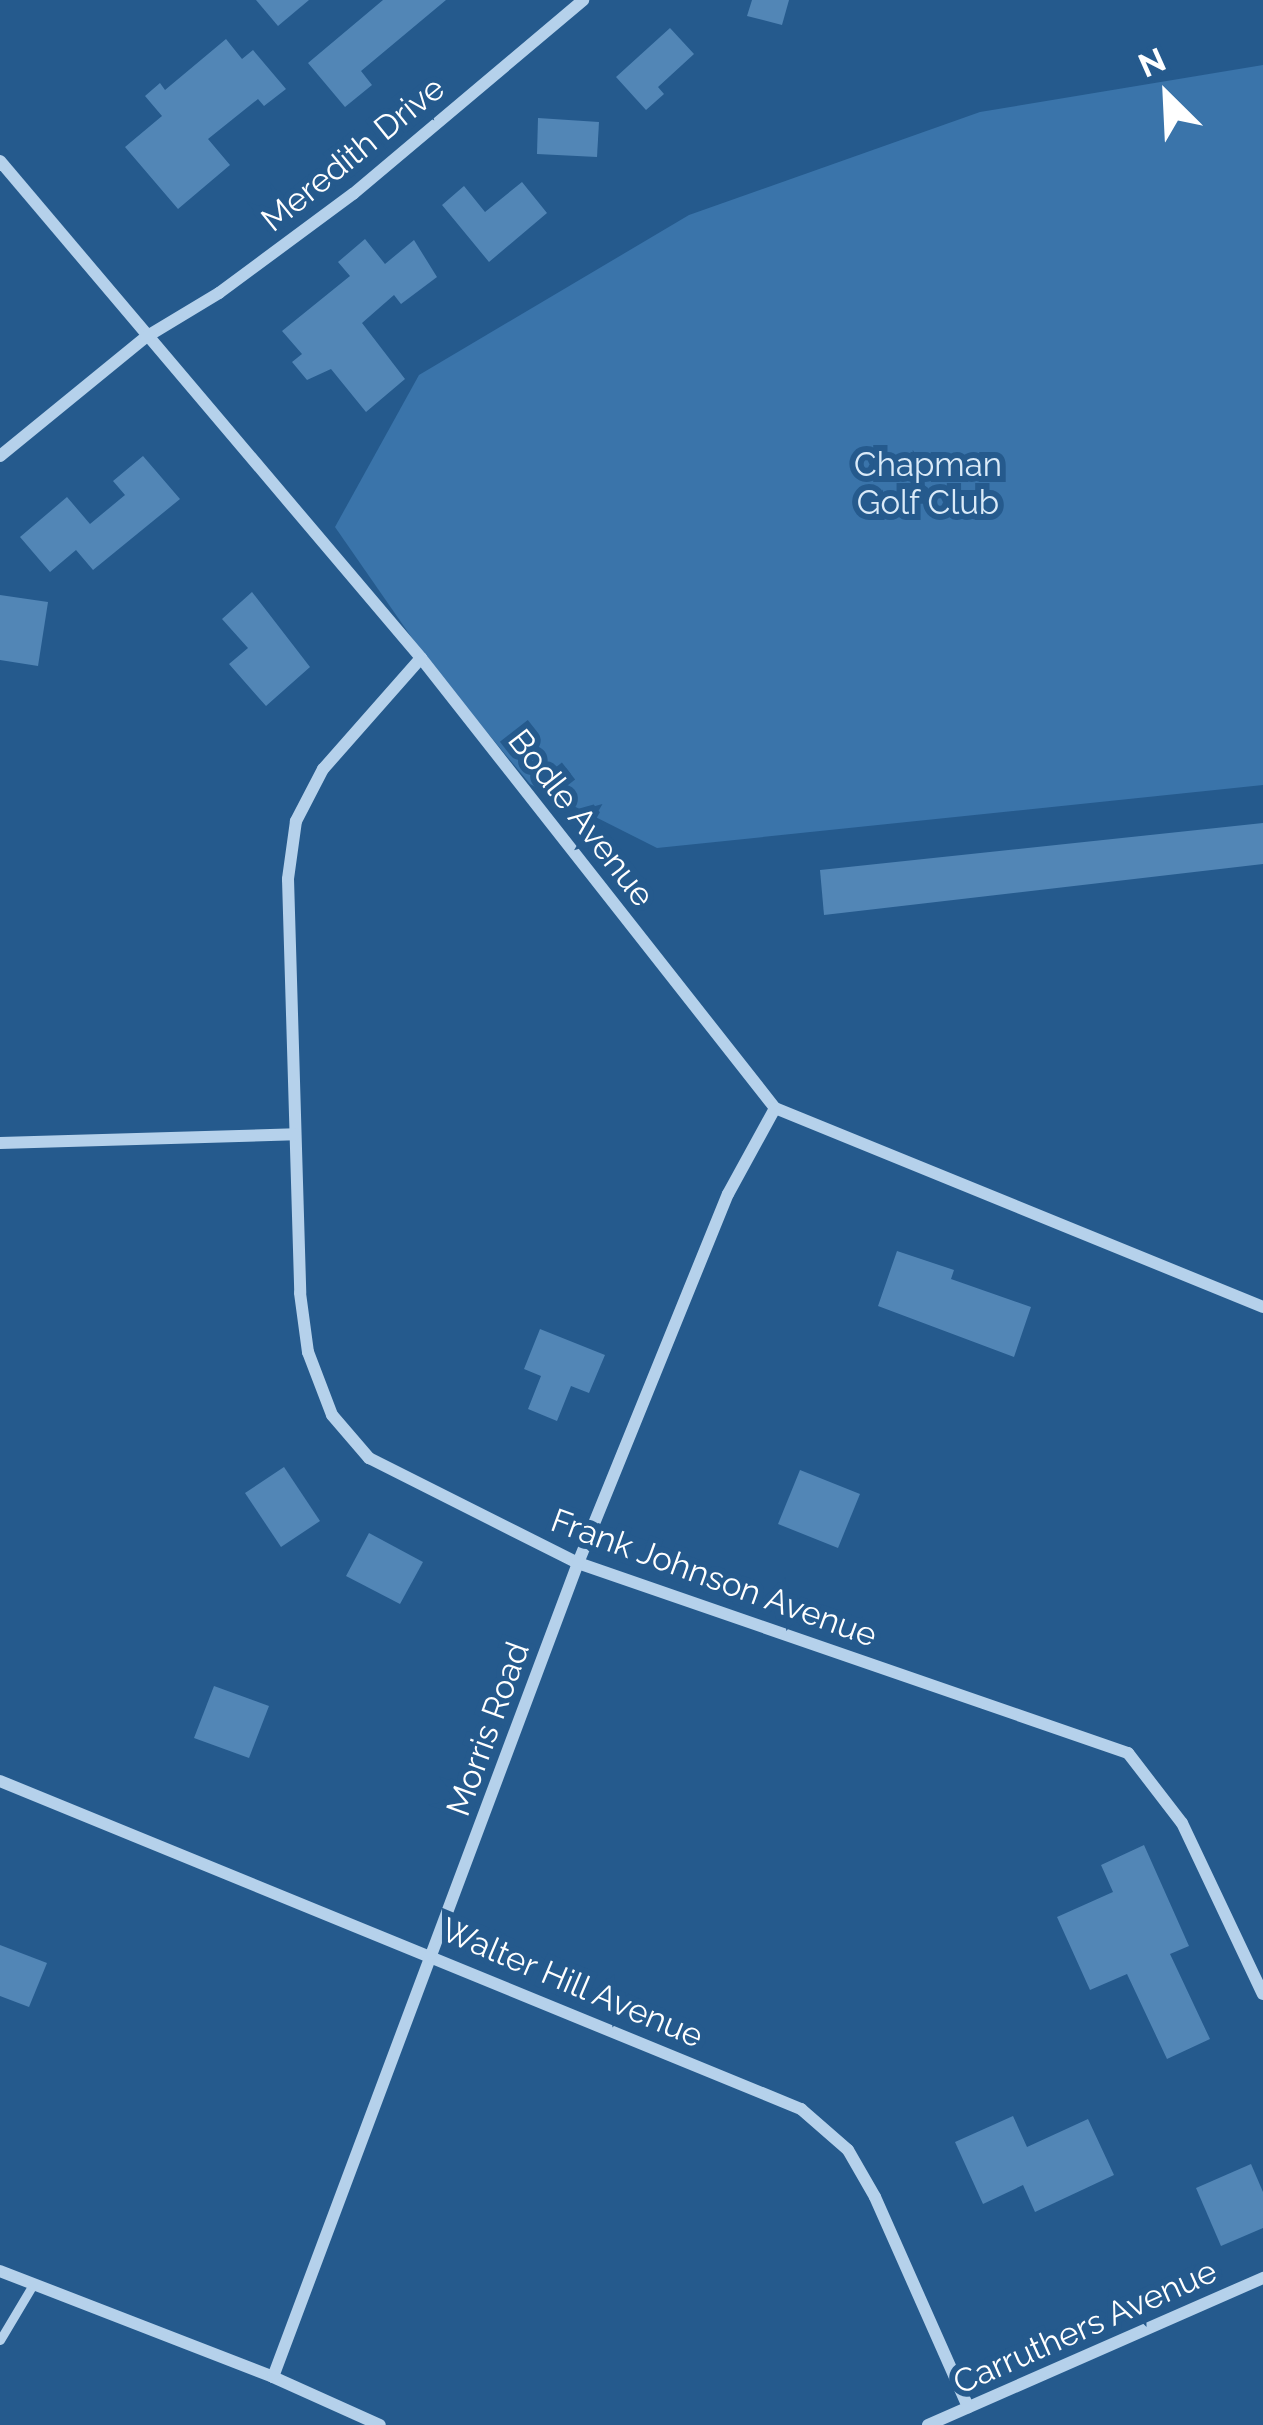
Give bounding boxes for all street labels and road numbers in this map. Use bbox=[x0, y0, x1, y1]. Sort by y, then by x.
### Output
street label: Meredith Drive bbox=[254, 68, 452, 240]
street label: Bodle Avenue bbox=[499, 721, 663, 915]
street label: Frank Johnson Avenue bbox=[545, 1500, 883, 1656]
street label: Morris Road bbox=[438, 1637, 538, 1821]
street label: Walter Hill Avenue bbox=[434, 1909, 710, 2057]
street label: Carruthers Avenue bbox=[947, 2251, 1223, 2403]

